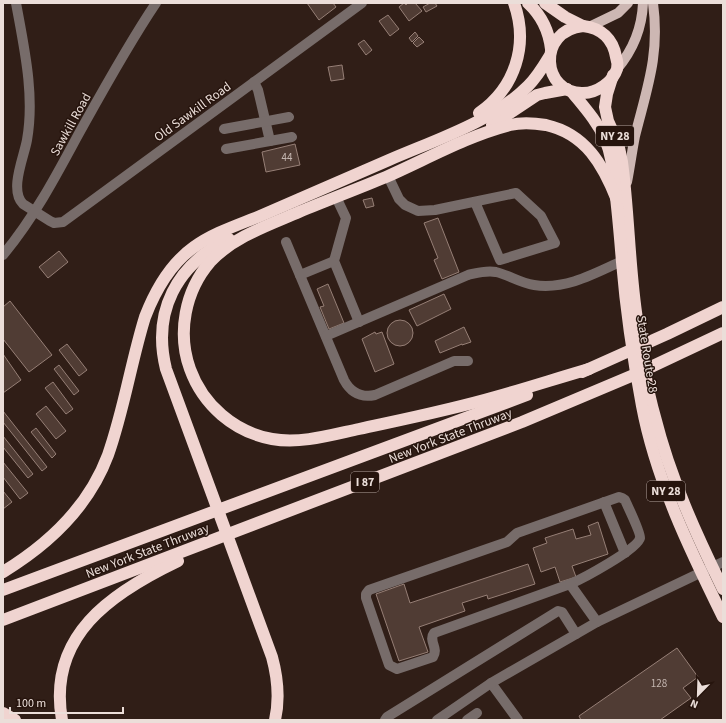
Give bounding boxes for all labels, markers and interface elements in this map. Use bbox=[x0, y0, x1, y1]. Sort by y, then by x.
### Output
street label: Old Sawkill Road bbox=[150, 78, 235, 146]
street label: Sawkill Road bbox=[46, 90, 96, 159]
road number: NY 28 bbox=[596, 126, 634, 146]
house number: 44 bbox=[282, 150, 293, 165]
street label: State Route 28 bbox=[632, 314, 662, 394]
street label: New York State Thruway bbox=[386, 404, 515, 468]
road number: I 87 bbox=[351, 472, 379, 492]
road number: NY 28 bbox=[647, 481, 685, 501]
street label: New York State Thruway bbox=[83, 519, 212, 583]
north arrow bbox=[678, 675, 718, 715]
house number: 128 bbox=[651, 676, 668, 691]
scale bar bbox=[10, 689, 123, 715]
text: 100 m bbox=[16, 695, 46, 712]
text: N bbox=[688, 695, 701, 712]

